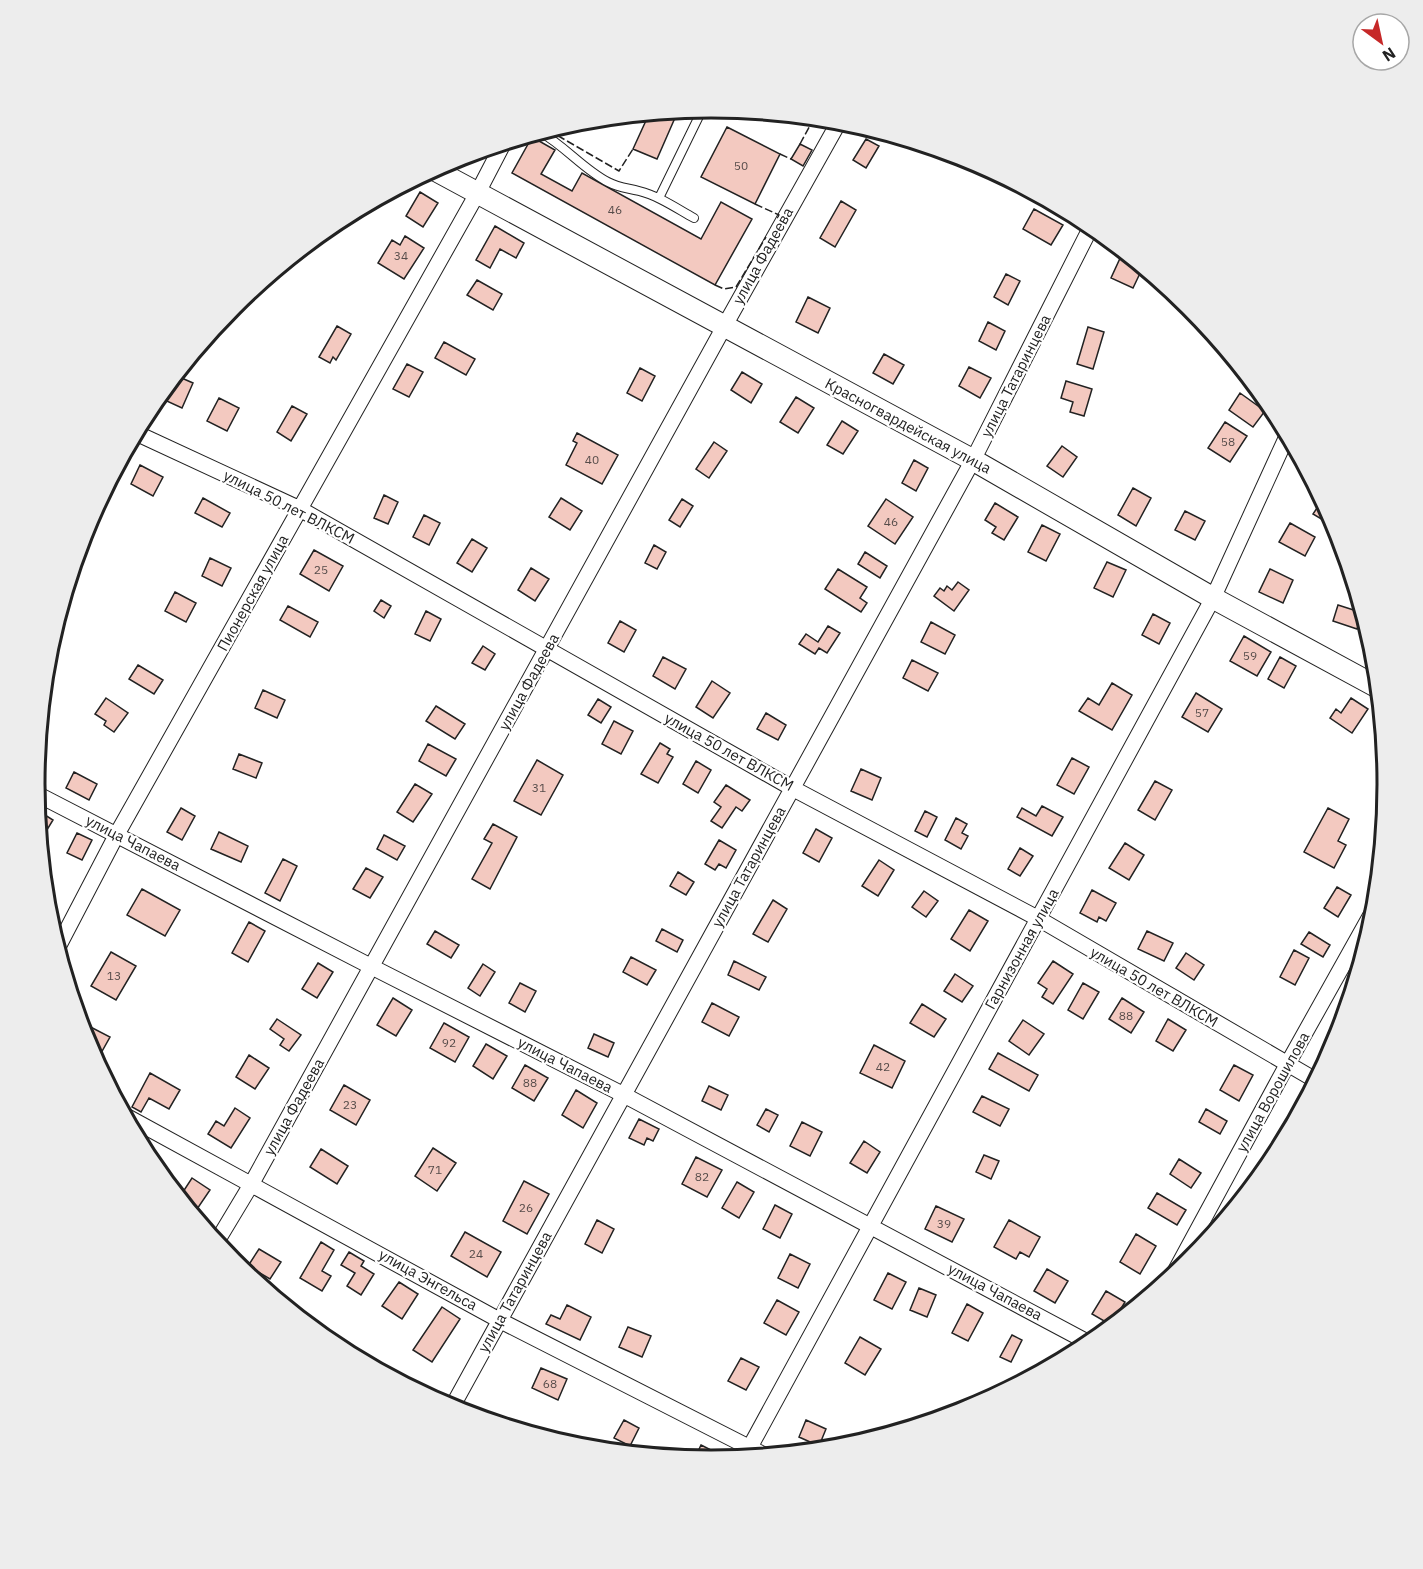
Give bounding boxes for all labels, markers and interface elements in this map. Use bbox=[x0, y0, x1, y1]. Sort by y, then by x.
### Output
north arrow bbox=[1351, 12, 1411, 72]
text: N bbox=[1379, 43, 1399, 66]
house number: 50 bbox=[734, 158, 748, 173]
house number: 46 bbox=[608, 202, 622, 217]
street label: улица Фадеева bbox=[728, 204, 797, 308]
house number: 34 bbox=[394, 248, 408, 263]
street label: улица Татаринцева bbox=[976, 311, 1055, 440]
street label: Красногвардейская улица bbox=[822, 374, 995, 478]
house number: 58 bbox=[1221, 434, 1235, 449]
house number: 40 bbox=[585, 452, 599, 467]
street label: улица 50 лет ВЛКСМ bbox=[220, 465, 358, 548]
house number: 46 bbox=[884, 514, 898, 529]
street label: Пионерская улица bbox=[213, 531, 292, 654]
house number: 25 bbox=[314, 562, 328, 577]
street label: улица Фадеева bbox=[494, 630, 563, 734]
house number: 59 bbox=[1243, 648, 1257, 663]
house number: 57 bbox=[1195, 705, 1209, 720]
street label: улица 50 лет ВЛКСМ bbox=[661, 708, 797, 795]
house number: 31 bbox=[532, 780, 546, 795]
street label: улица Татаринцева bbox=[707, 803, 790, 930]
street label: улица Чапаева bbox=[83, 811, 184, 875]
street label: Гарнизонная улица bbox=[980, 885, 1063, 1013]
street label: улица 50 лет ВЛКСМ bbox=[1087, 942, 1222, 1031]
house number: 13 bbox=[107, 968, 121, 983]
house number: 88 bbox=[1119, 1008, 1133, 1023]
street label: улица Ворошилова bbox=[1232, 1028, 1313, 1155]
street label: улица Чапаева bbox=[515, 1033, 616, 1097]
house number: 92 bbox=[442, 1035, 456, 1050]
street label: улица Фадеева bbox=[259, 1055, 328, 1159]
house number: 42 bbox=[876, 1059, 890, 1074]
house number: 88 bbox=[523, 1075, 537, 1090]
house number: 23 bbox=[343, 1097, 357, 1112]
house number: 71 bbox=[428, 1162, 442, 1177]
house number: 82 bbox=[695, 1169, 709, 1184]
house number: 26 bbox=[519, 1200, 533, 1215]
house number: 39 bbox=[937, 1216, 951, 1231]
street label: улица Татаринцева bbox=[473, 1228, 556, 1355]
street label: улица Энгельса bbox=[376, 1245, 481, 1314]
house number: 24 bbox=[469, 1246, 483, 1261]
street label: улица Чапаева bbox=[945, 1259, 1046, 1324]
house number: 68 bbox=[543, 1376, 557, 1391]

